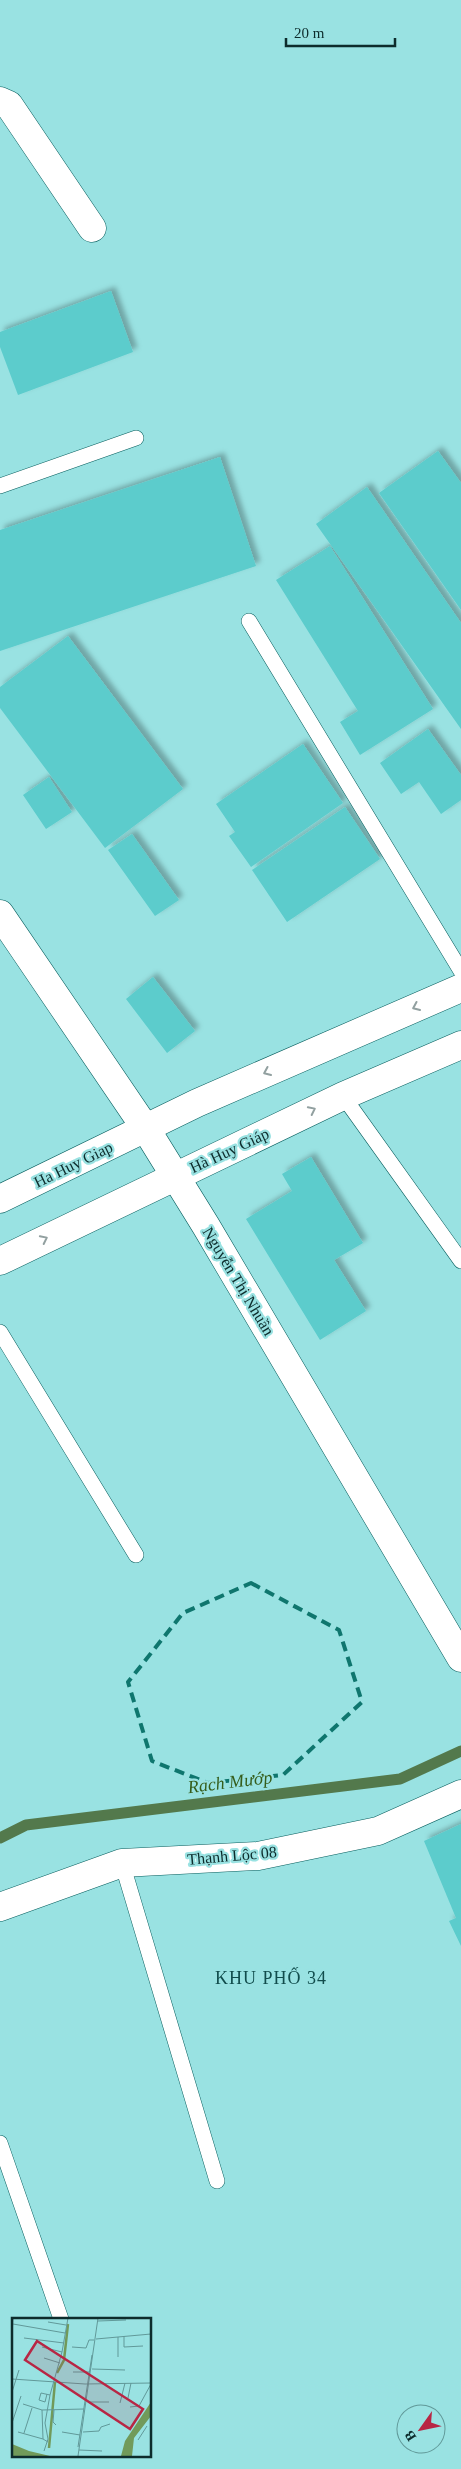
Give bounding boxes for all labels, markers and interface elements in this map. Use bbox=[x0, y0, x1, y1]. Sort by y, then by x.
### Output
scale bar bbox=[286, 15, 395, 47]
text: 20 m bbox=[294, 25, 325, 41]
one-way arrow bbox=[412, 1001, 421, 1012]
one-way arrow bbox=[263, 1066, 272, 1077]
one-way arrow bbox=[307, 1107, 316, 1117]
street label: Hà Huy Giáp bbox=[187, 1125, 272, 1177]
street label: Ha Huy Giap bbox=[31, 1138, 116, 1192]
street label: Nguyễn Thị Nhuần bbox=[199, 1224, 278, 1339]
one-way arrow bbox=[39, 1235, 48, 1245]
water label: Rạch Mướp bbox=[186, 1767, 273, 1797]
street label: Thạnh Lộc 08 bbox=[187, 1843, 277, 1868]
district label: KHU PHỐ 34 bbox=[215, 1967, 327, 1988]
inset map bbox=[12, 2318, 151, 2456]
north arrow bbox=[396, 2404, 446, 2454]
text: B bbox=[402, 2428, 419, 2444]

